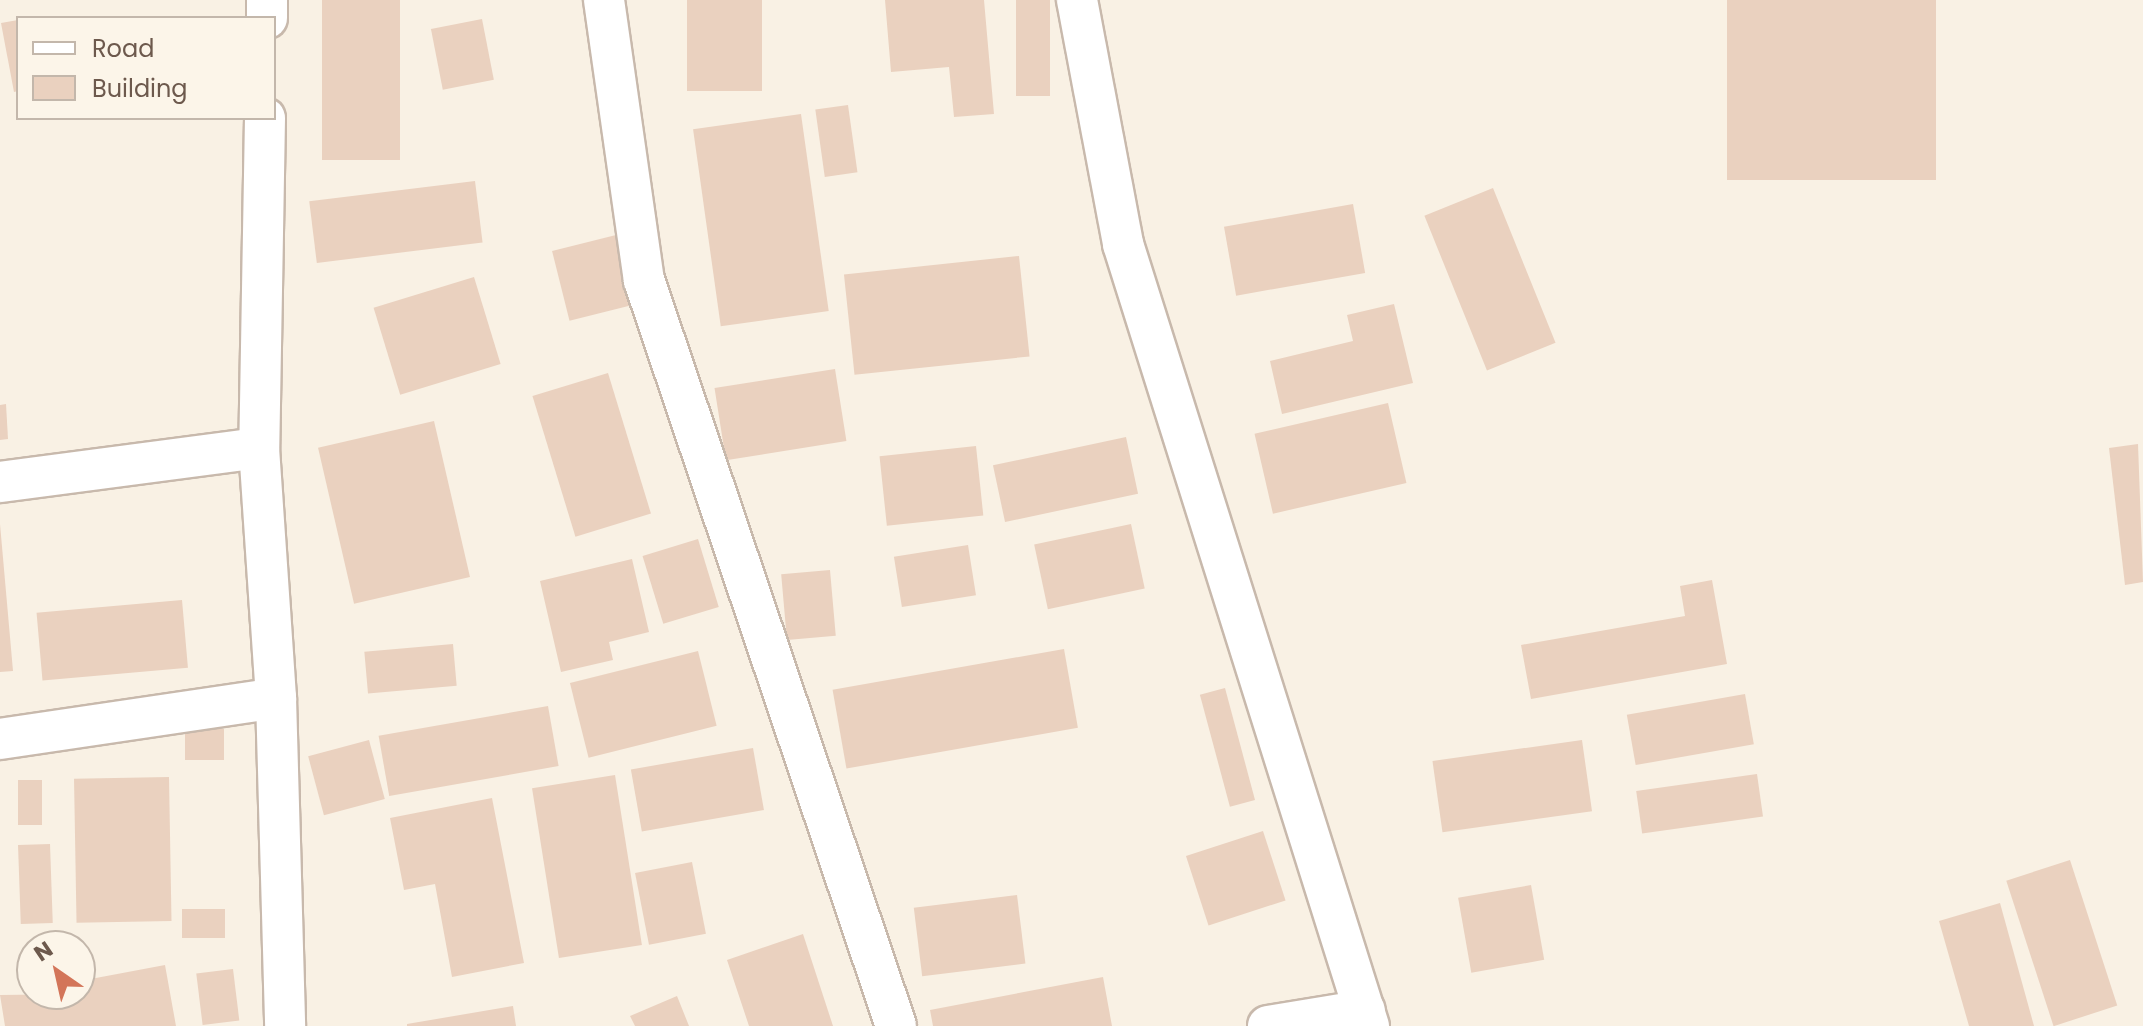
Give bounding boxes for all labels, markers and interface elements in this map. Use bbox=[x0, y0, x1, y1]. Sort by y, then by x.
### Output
legend bbox=[16, 16, 276, 120]
text: Road bbox=[92, 32, 154, 65]
text: Building bbox=[92, 72, 188, 105]
north arrow bbox=[16, 930, 96, 1010]
text: N bbox=[28, 934, 59, 969]

